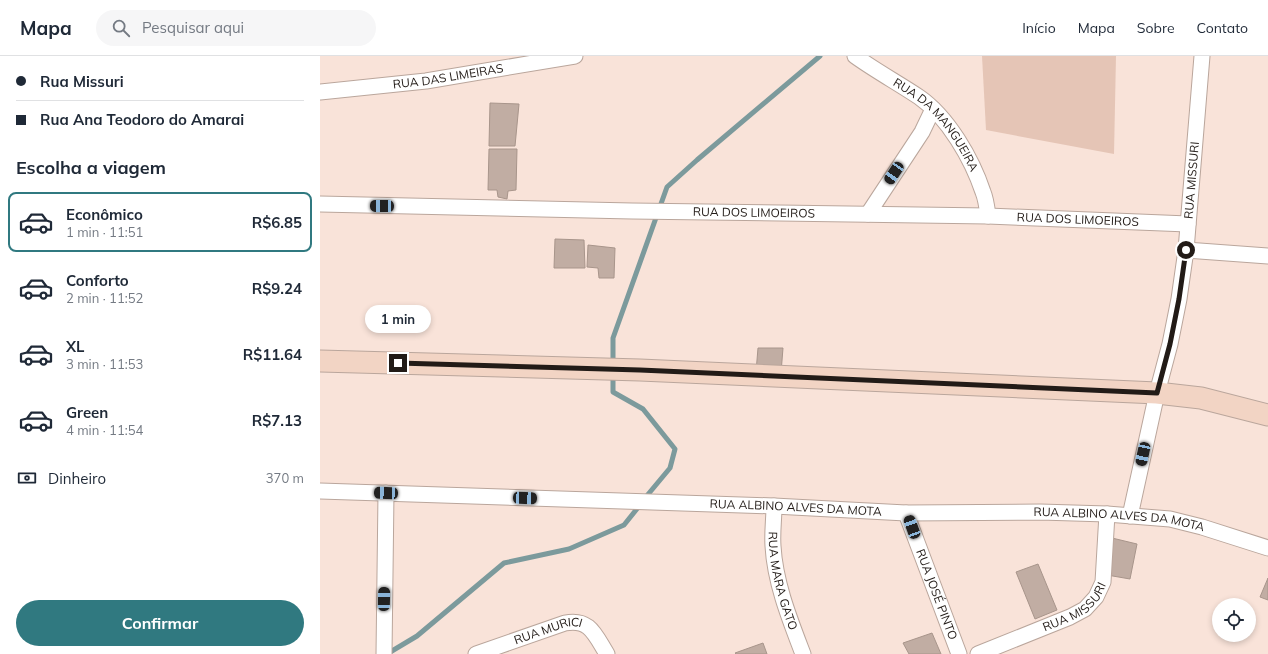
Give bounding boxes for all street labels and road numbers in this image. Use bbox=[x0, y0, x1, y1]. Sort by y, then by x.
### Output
street label: RUA DAS LIMEIRAS bbox=[392, 60, 504, 91]
street label: RUA DA MANGUEIRA bbox=[891, 75, 982, 174]
street label: RUA MISSURI bbox=[1181, 141, 1202, 219]
street label: RUA DOS LIMOEIROS bbox=[693, 204, 815, 221]
street label: RUA DOS LIMOEIROS bbox=[1016, 209, 1139, 229]
street label: RUA ALBINO ALVES DA MOTA bbox=[709, 496, 882, 519]
street label: RUA ALBINO ALVES DA MOTA bbox=[1033, 504, 1206, 534]
street label: RUA MARA GATO bbox=[766, 531, 801, 632]
street label: RUA JOSÉ PINTO bbox=[913, 547, 961, 642]
street label: RUA MISSURI bbox=[1040, 580, 1109, 634]
street label: RUA MURICI bbox=[512, 614, 584, 647]

